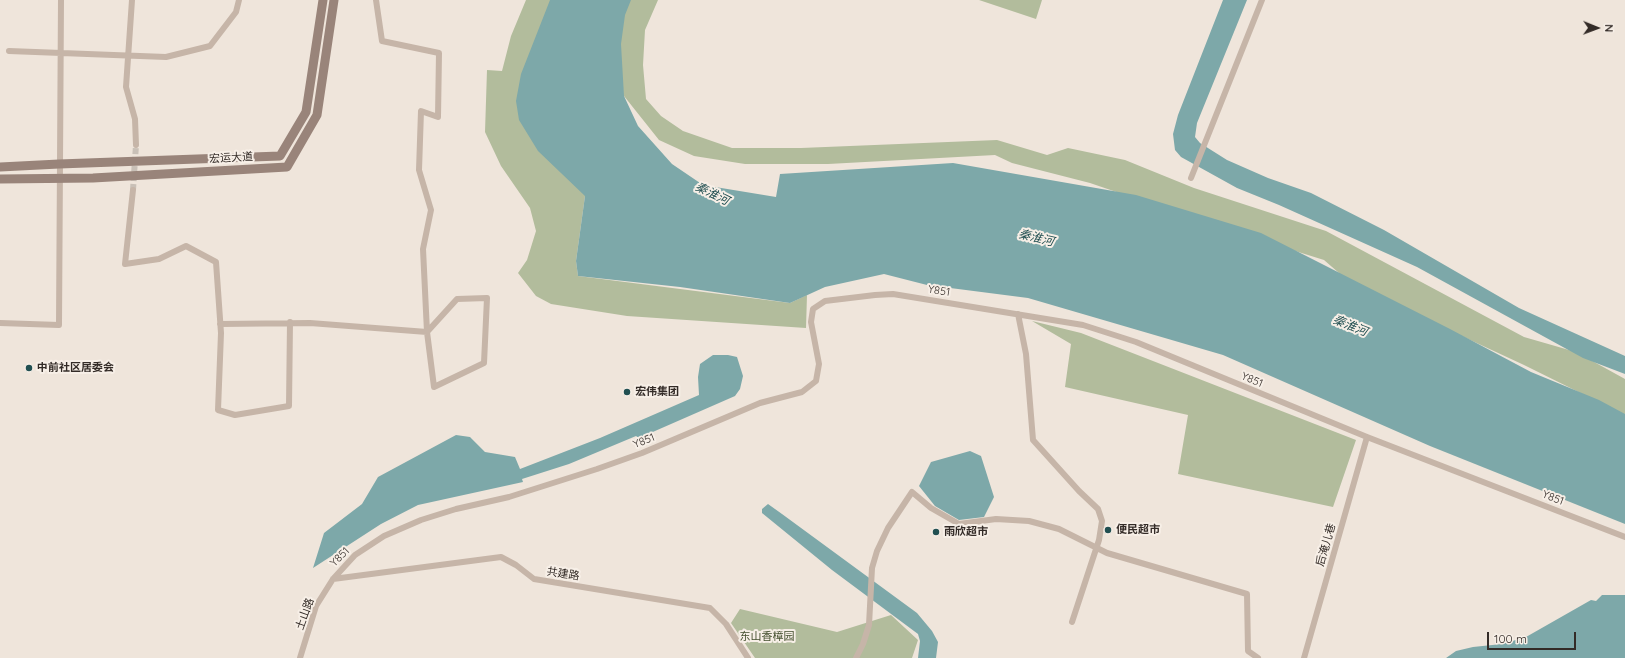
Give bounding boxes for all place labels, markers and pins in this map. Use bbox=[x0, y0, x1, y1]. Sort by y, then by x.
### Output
place label: 中前社区居委会 bbox=[37, 361, 114, 375]
marker: 中前社区居委会 bbox=[24, 363, 34, 373]
place label: 宏伟集团 bbox=[635, 385, 679, 399]
marker: 宏伟集团 bbox=[622, 387, 632, 397]
place label: 便民超市 bbox=[1116, 523, 1160, 537]
place label: 雨欣超市 bbox=[944, 525, 988, 539]
marker: 便民超市 bbox=[1103, 525, 1113, 535]
marker: 雨欣超市 bbox=[931, 527, 941, 537]

